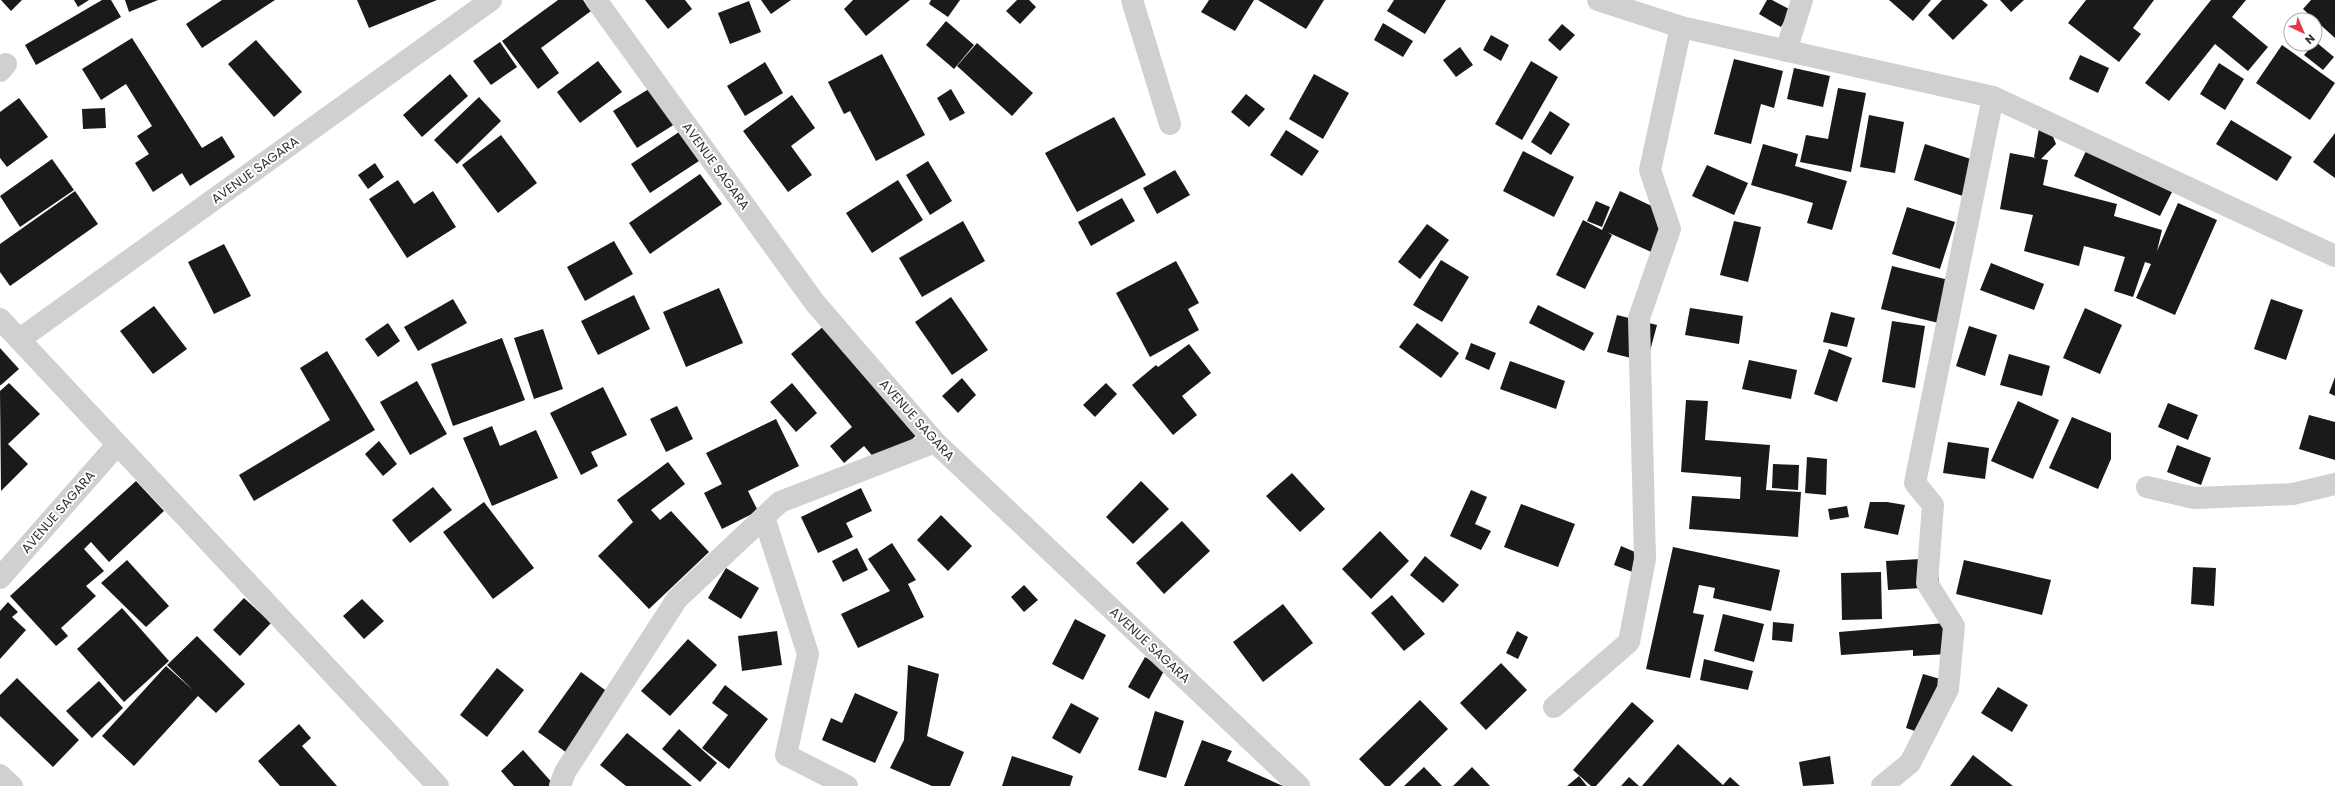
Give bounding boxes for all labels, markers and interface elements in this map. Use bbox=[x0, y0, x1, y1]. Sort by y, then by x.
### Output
north arrow bbox=[2283, 12, 2323, 52]
text: N bbox=[2301, 31, 2318, 48]
street label: AVENUE SAGARA bbox=[678, 118, 754, 214]
street label: AVENUE SAGARA bbox=[207, 132, 303, 208]
street label: AVENUE SAGARA bbox=[875, 375, 959, 465]
street label: AVENUE SAGARA bbox=[17, 466, 100, 558]
street label: AVENUE SAGARA bbox=[1105, 603, 1195, 688]

